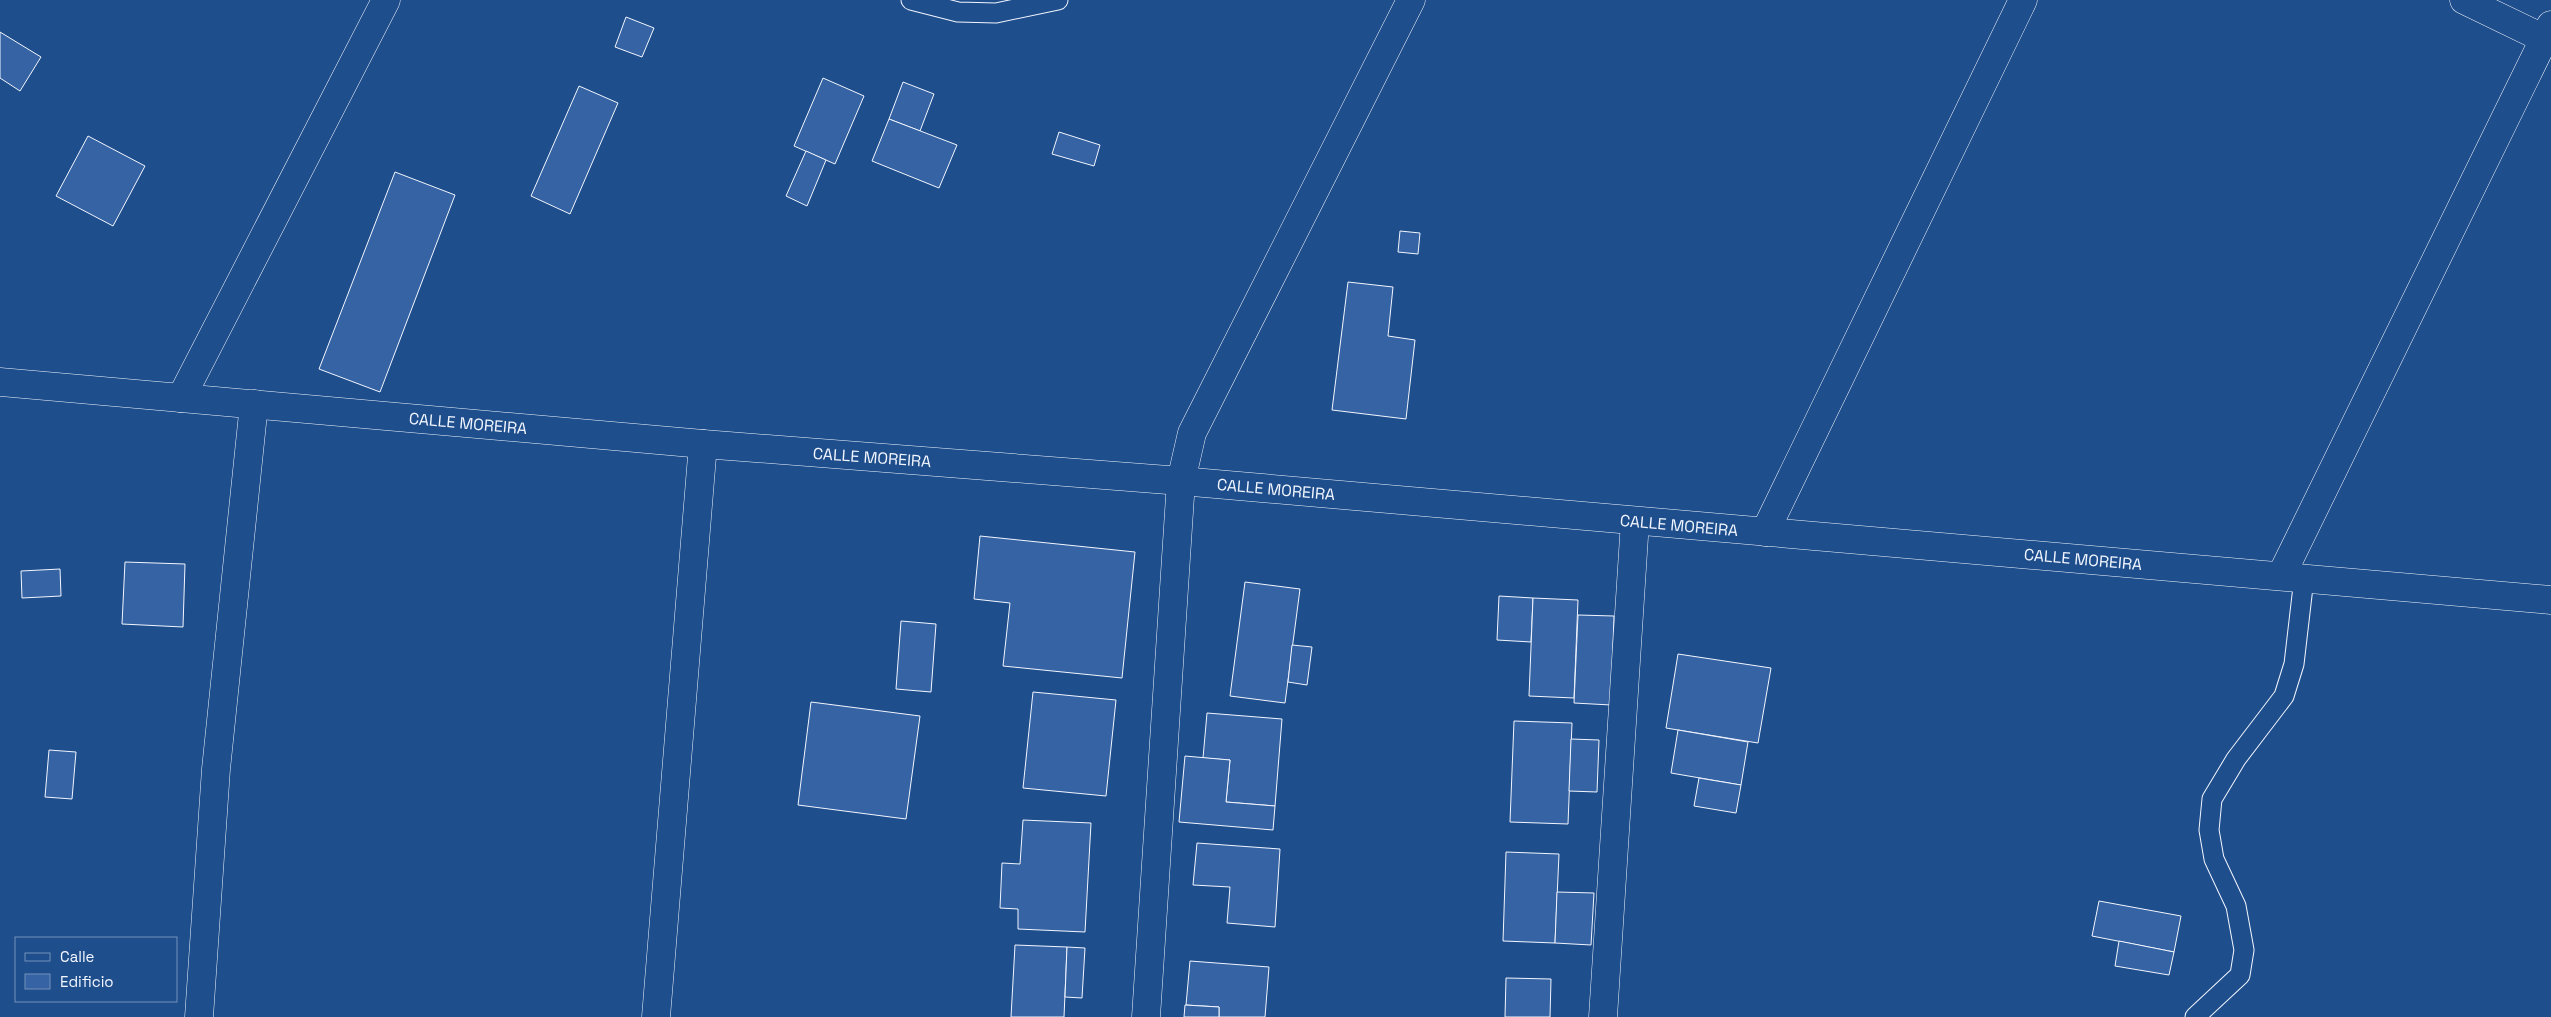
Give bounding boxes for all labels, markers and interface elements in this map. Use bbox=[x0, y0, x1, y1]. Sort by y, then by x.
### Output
street label: CALLE MOREIRA bbox=[408, 408, 528, 439]
street label: CALLE MOREIRA bbox=[812, 443, 932, 472]
street label: CALLE MOREIRA bbox=[1216, 474, 1336, 505]
street label: CALLE MOREIRA bbox=[1619, 510, 1739, 541]
street label: CALLE MOREIRA bbox=[2023, 544, 2143, 575]
legend bbox=[15, 937, 178, 1002]
text: Calle bbox=[60, 947, 95, 966]
text: Edificio bbox=[60, 972, 114, 991]

